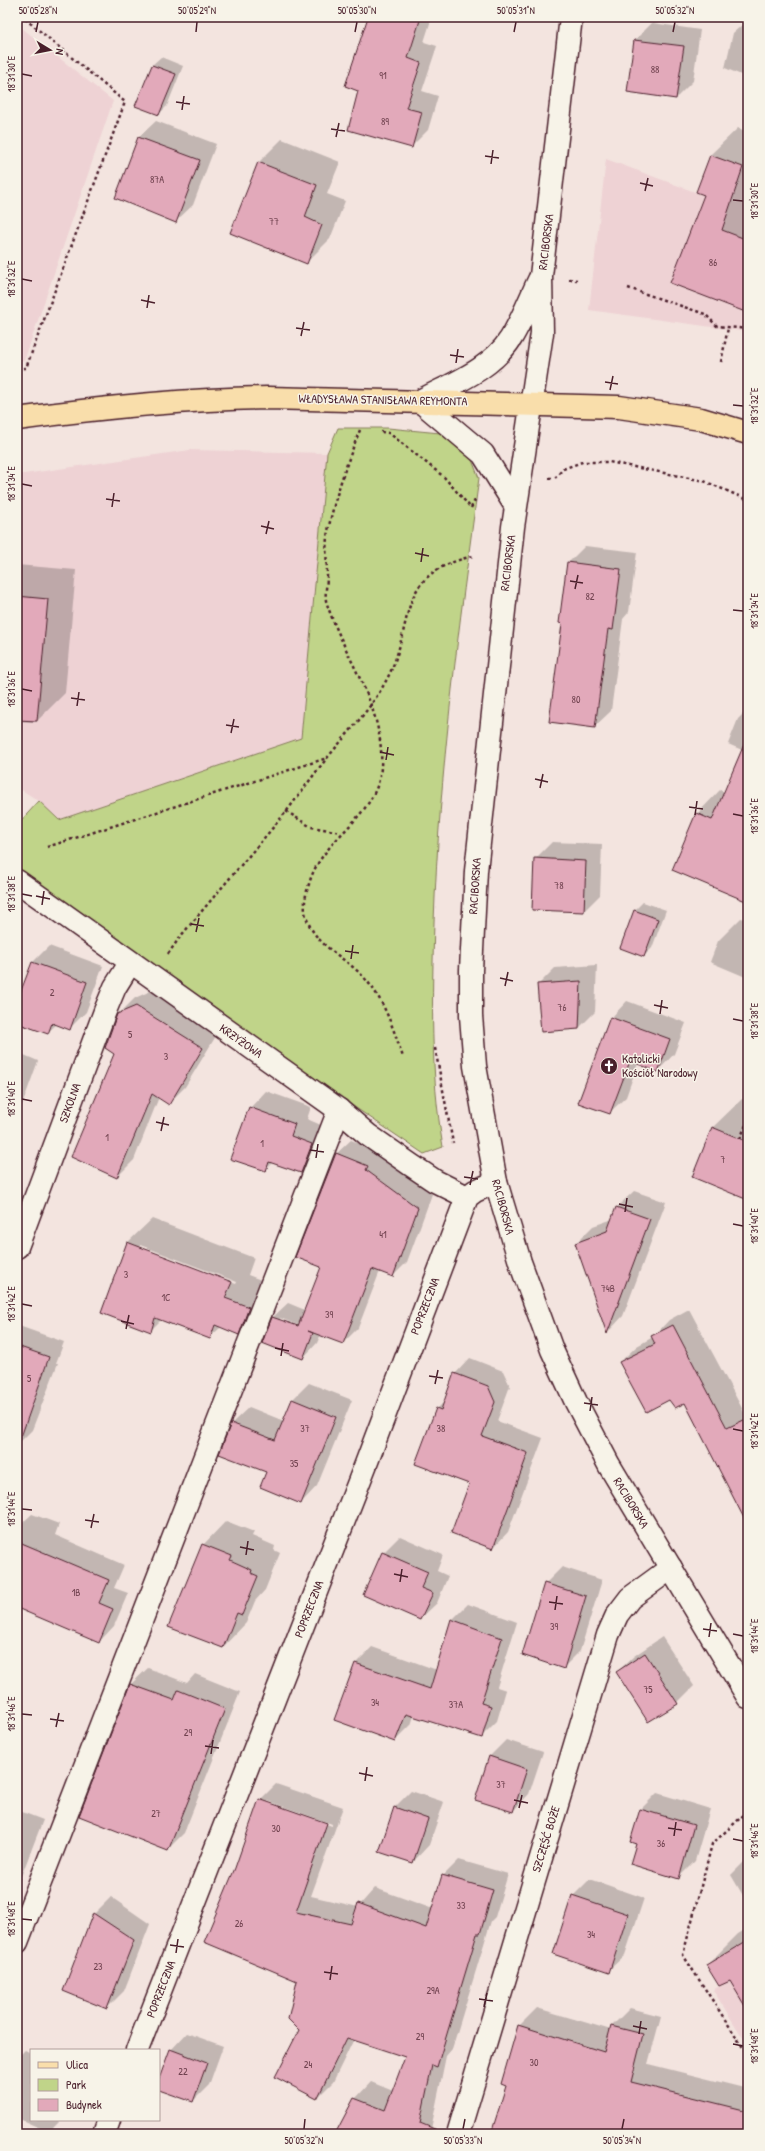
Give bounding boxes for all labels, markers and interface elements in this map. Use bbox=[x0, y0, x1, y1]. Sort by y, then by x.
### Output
text: 50°05'28"N bbox=[19, 4, 57, 17]
text: 50°05'29"N bbox=[178, 4, 216, 17]
text: 50°05'30"N bbox=[338, 4, 376, 17]
text: 50°05'31"N bbox=[497, 4, 535, 17]
text: 50°05'32"N bbox=[656, 4, 694, 17]
north arrow bbox=[30, 30, 70, 70]
text: N bbox=[52, 48, 67, 56]
text: 18°31'30"E bbox=[5, 55, 18, 92]
house number: 88 bbox=[651, 63, 659, 76]
house number: 91 bbox=[379, 69, 387, 82]
house number: 89 bbox=[381, 115, 389, 128]
house number: 87A bbox=[150, 173, 164, 186]
text: 18°31'30"E bbox=[748, 182, 761, 219]
street label: RACIBORSKA bbox=[534, 213, 557, 271]
house number: 77 bbox=[269, 215, 279, 228]
house number: 86 bbox=[709, 256, 717, 269]
text: 18°31'32"E bbox=[5, 260, 18, 297]
text: 18°31'32"E bbox=[748, 387, 761, 424]
street label: WŁADYSŁAWA STANISŁAWA REYMONTA bbox=[298, 390, 468, 409]
text: 18°31'34"E bbox=[5, 466, 18, 502]
street label: RACIBORSKA bbox=[496, 534, 519, 592]
house number: 82 bbox=[585, 590, 595, 603]
text: 18°31'34"E bbox=[748, 593, 761, 629]
text: 18°31'36"E bbox=[5, 670, 18, 707]
house number: 80 bbox=[572, 693, 581, 706]
text: 18°31'36"E bbox=[748, 797, 761, 834]
street label: RACIBORSKA bbox=[464, 857, 485, 915]
text: 18°31'38"E bbox=[5, 875, 18, 912]
house number: 78 bbox=[554, 879, 564, 892]
house number: 2 bbox=[50, 986, 55, 999]
house number: 76 bbox=[558, 1001, 566, 1014]
text: 18°31'38"E bbox=[748, 1002, 761, 1039]
street label: KRZYŻOWA bbox=[216, 1020, 266, 1062]
house number: 5 bbox=[128, 1028, 133, 1041]
house number: 3 bbox=[164, 1050, 169, 1063]
place label: Katolicki Kościół Narodowy bbox=[622, 1050, 698, 1081]
church icon: Katolicki Kościół Narodowy bbox=[599, 1056, 619, 1076]
street label: SZKOLNA bbox=[54, 1080, 85, 1125]
text: 18°31'40"E bbox=[5, 1081, 18, 1117]
house number: 1 bbox=[105, 1131, 109, 1144]
house number: 1 bbox=[260, 1137, 264, 1150]
house number: 7 bbox=[721, 1153, 726, 1166]
street label: RACIBORSKA bbox=[488, 1177, 519, 1237]
text: 18°31'40"E bbox=[748, 1208, 761, 1244]
house number: 41 bbox=[379, 1228, 387, 1241]
house number: 3 bbox=[124, 1268, 129, 1281]
street label: POPRZECZNA bbox=[406, 1275, 443, 1337]
house number: 74B bbox=[601, 1282, 615, 1295]
text: 18°31'42"E bbox=[5, 1285, 18, 1322]
house number: 1C bbox=[161, 1291, 171, 1304]
house number: 39 bbox=[325, 1308, 333, 1321]
house number: 5 bbox=[27, 1372, 32, 1385]
text: 18°31'42"E bbox=[748, 1412, 761, 1449]
house number: 37 bbox=[300, 1422, 310, 1435]
house number: 38 bbox=[437, 1422, 445, 1435]
house number: 35 bbox=[290, 1457, 299, 1470]
street label: RACIBORSKA bbox=[610, 1474, 653, 1531]
text: 18°31'44"E bbox=[5, 1491, 18, 1526]
street label: POPRZECZNA bbox=[290, 1578, 327, 1640]
house number: 1B bbox=[72, 1586, 80, 1599]
text: 18°31'44"E bbox=[748, 1618, 761, 1653]
house number: 39 bbox=[550, 1620, 558, 1633]
house number: 75 bbox=[643, 1683, 653, 1696]
text: 18°31'46"E bbox=[5, 1696, 18, 1732]
house number: 34 bbox=[371, 1696, 379, 1709]
house number: 37A bbox=[449, 1698, 463, 1711]
house number: 29 bbox=[184, 1726, 193, 1739]
house number: 37 bbox=[496, 1778, 506, 1791]
street label: SZCZĘŚĆ BOŻE bbox=[527, 1803, 564, 1874]
house number: 27 bbox=[151, 1807, 161, 1820]
house number: 30 bbox=[272, 1822, 281, 1835]
text: 18°31'46"E bbox=[748, 1823, 761, 1859]
house number: 36 bbox=[657, 1837, 665, 1850]
house number: 33 bbox=[457, 1899, 466, 1912]
text: 18°31'48"E bbox=[5, 1901, 18, 1937]
house number: 26 bbox=[235, 1917, 243, 1930]
house number: 34 bbox=[587, 1928, 595, 1941]
street label: POPRZECZNA bbox=[142, 1958, 179, 2020]
house number: 23 bbox=[93, 1960, 103, 1973]
house number: 29A bbox=[426, 1984, 440, 1997]
text: 18°31'48"E bbox=[748, 2028, 761, 2064]
house number: 29 bbox=[416, 2030, 425, 2043]
legend bbox=[30, 2049, 160, 2121]
text: Ulica bbox=[66, 2056, 88, 2073]
house number: 30 bbox=[530, 2056, 539, 2069]
house number: 24 bbox=[304, 2058, 312, 2071]
house number: 22 bbox=[178, 2065, 188, 2078]
text: Park bbox=[66, 2076, 86, 2093]
text: Budynek bbox=[66, 2096, 102, 2113]
text: 50°05'32"N bbox=[285, 2134, 323, 2147]
text: 50°05'33"N bbox=[444, 2134, 482, 2147]
text: 50°05'34"N bbox=[603, 2134, 641, 2147]

